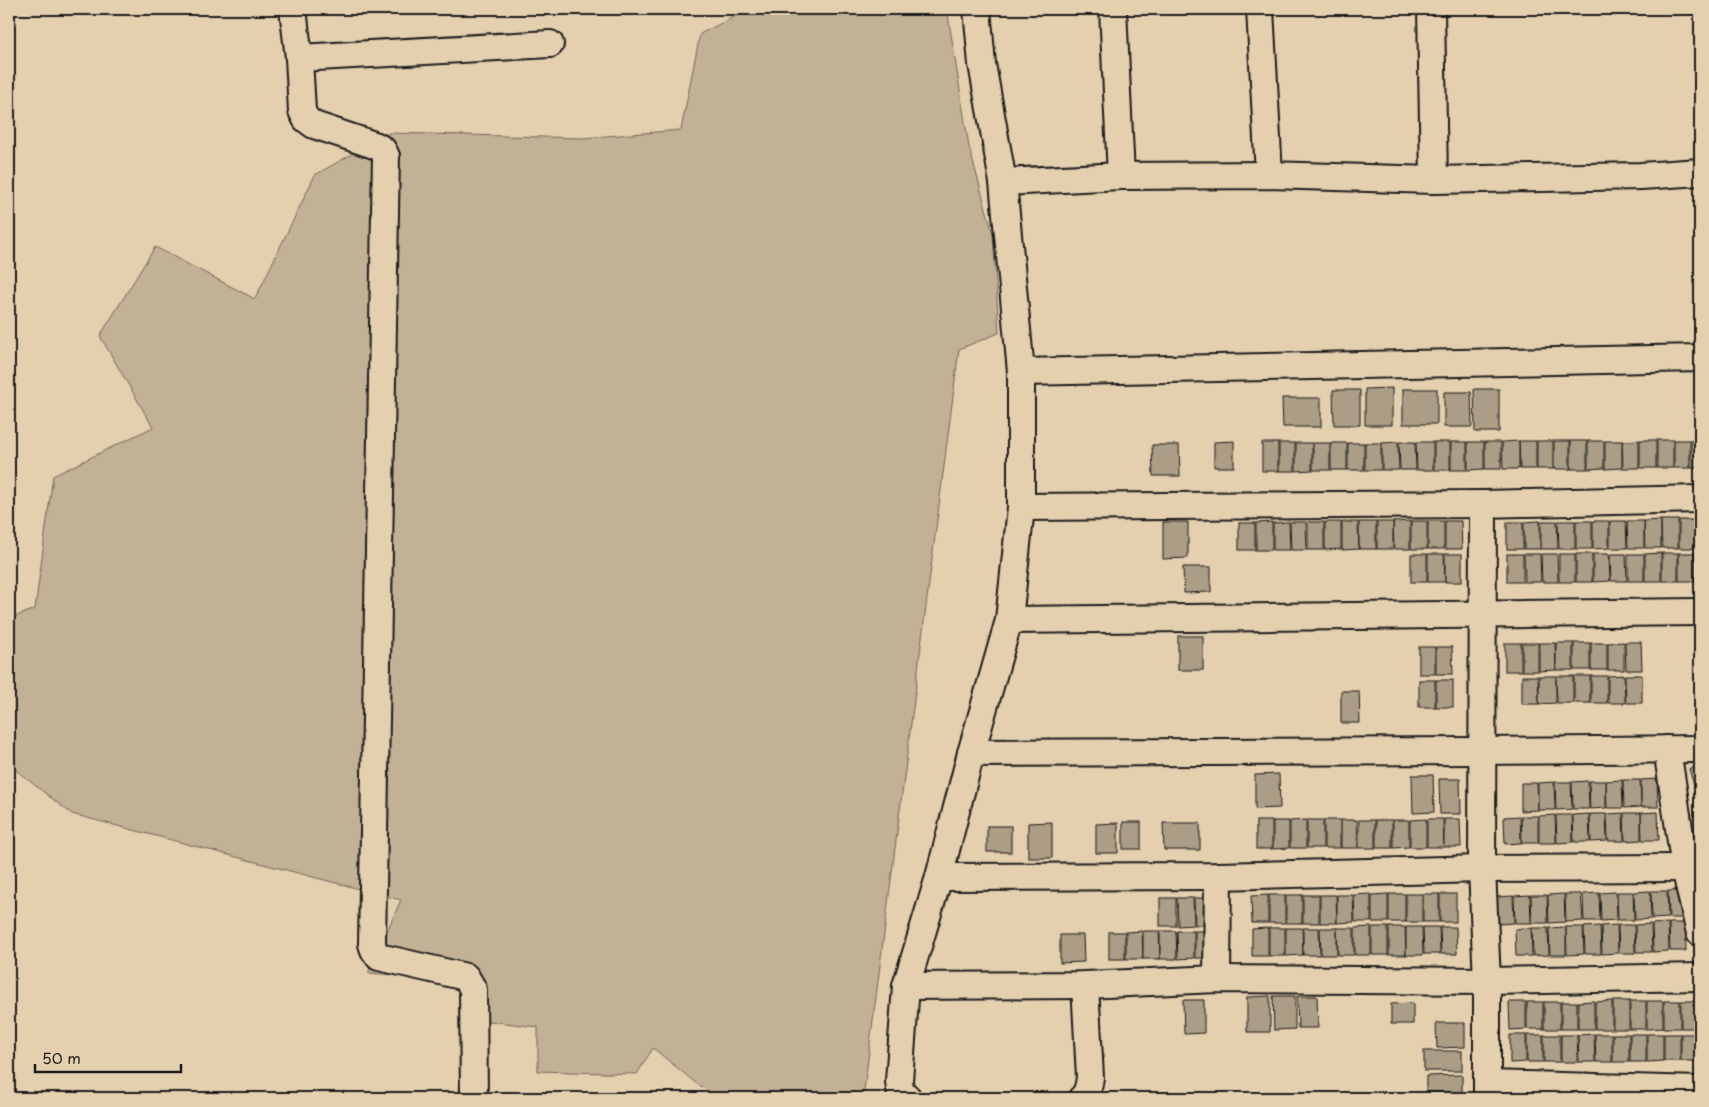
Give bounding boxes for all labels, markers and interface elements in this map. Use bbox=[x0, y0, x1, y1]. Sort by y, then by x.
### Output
scale bar bbox=[35, 1042, 181, 1074]
text: 50 m bbox=[42, 1046, 81, 1069]

